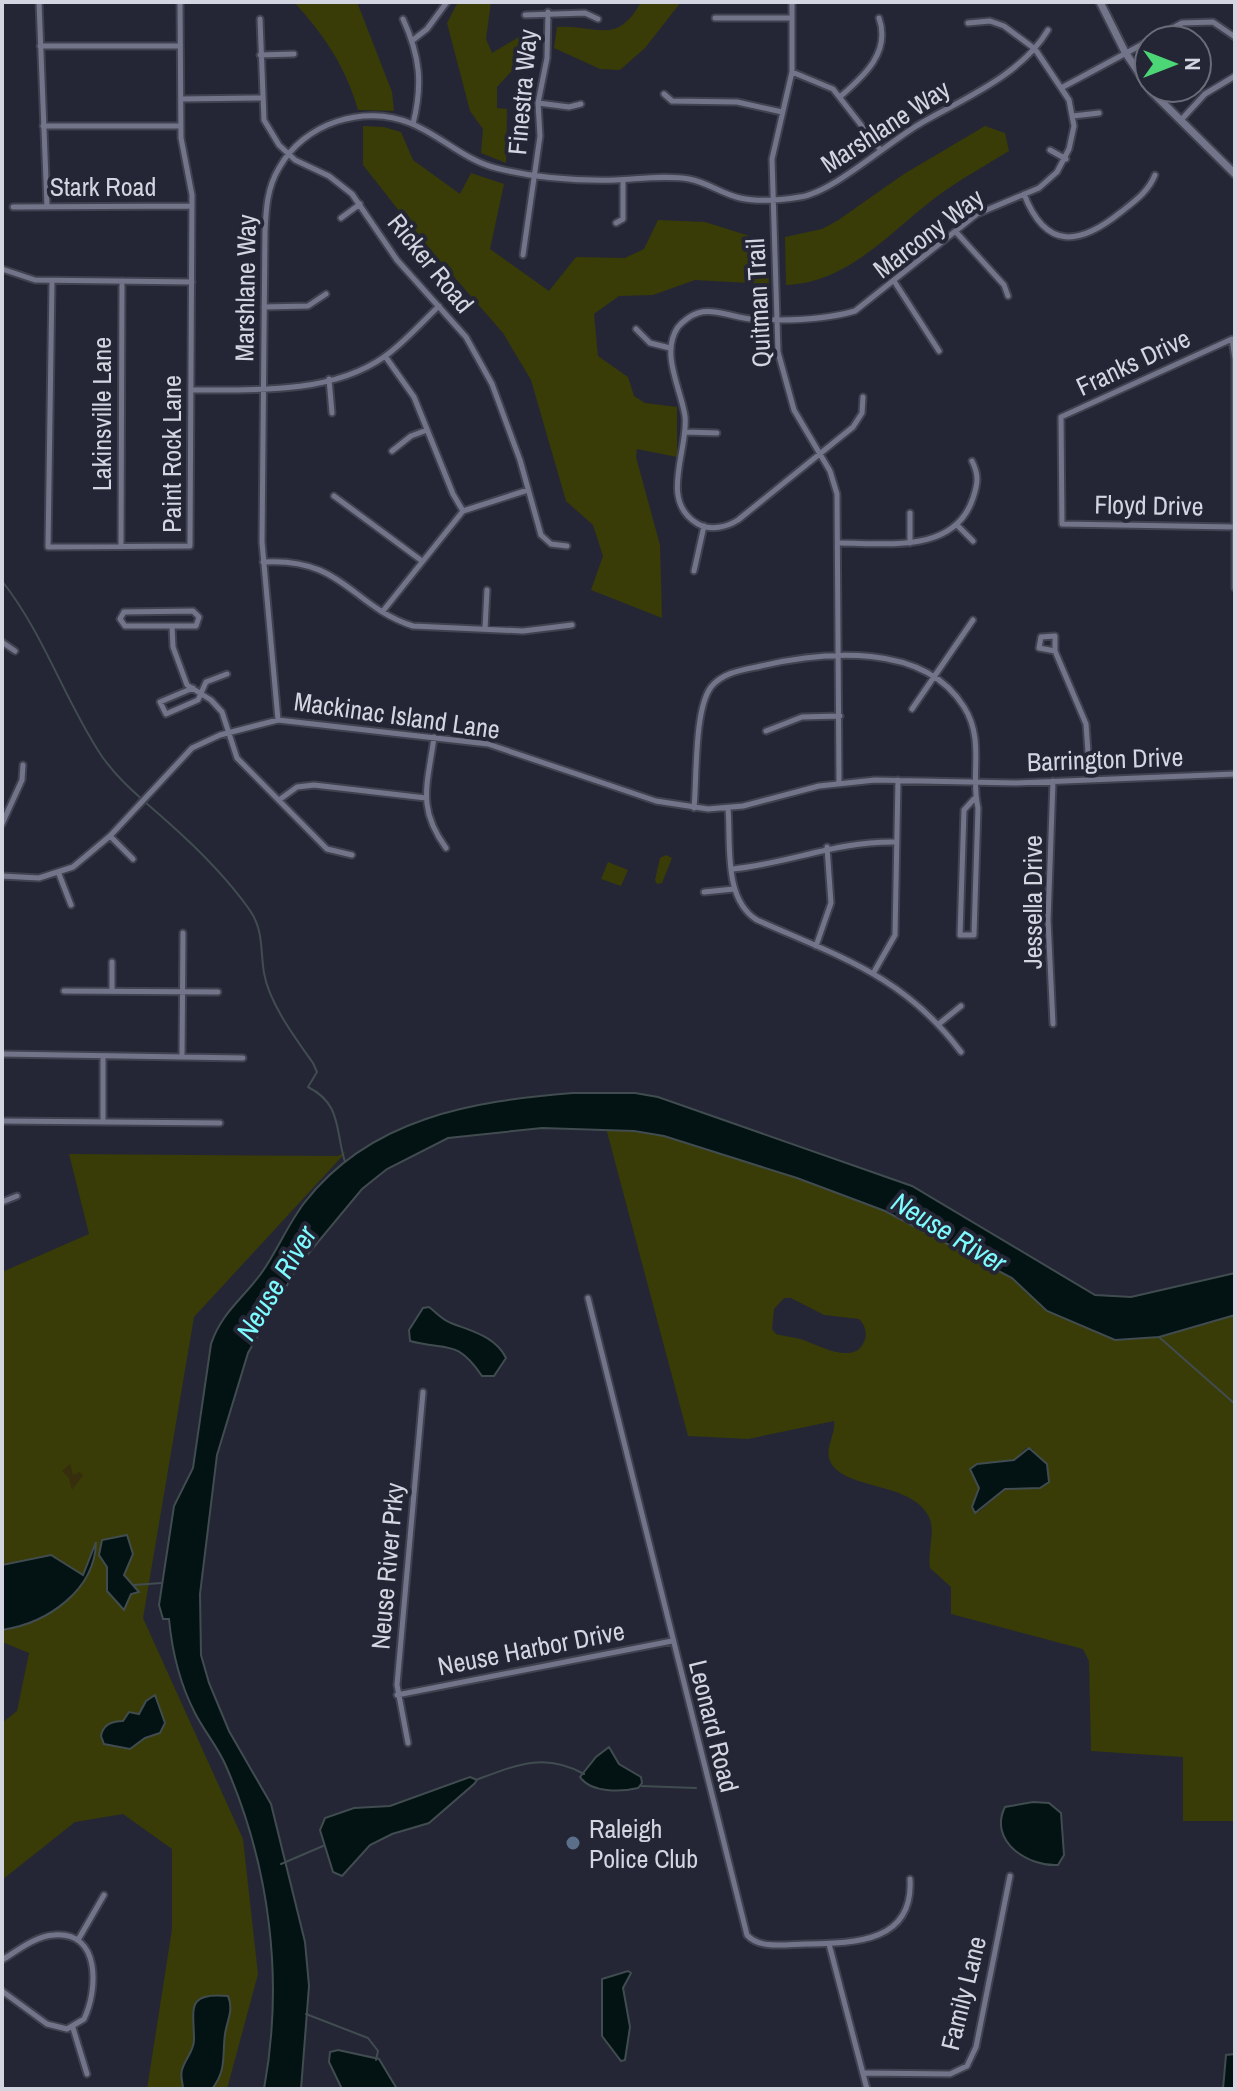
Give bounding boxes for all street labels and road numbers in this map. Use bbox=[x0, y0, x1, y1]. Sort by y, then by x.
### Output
street label: Finestra Way bbox=[499, 27, 545, 156]
street label: Marshlane Way bbox=[814, 71, 957, 181]
street label: Stark Road bbox=[50, 169, 156, 204]
street label: Marcony Way bbox=[866, 180, 991, 286]
street label: Ricker Road bbox=[380, 206, 482, 320]
street label: Marshlane Way bbox=[226, 214, 264, 362]
street label: Quitman Trail bbox=[737, 238, 779, 368]
street label: Franks Drive bbox=[1070, 320, 1196, 404]
street label: Lakinsville Lane bbox=[84, 337, 119, 491]
street label: Paint Rock Lane bbox=[154, 375, 189, 533]
street label: Floyd Drive bbox=[1094, 487, 1204, 523]
street label: Mackinac Island Lane bbox=[292, 683, 502, 747]
street label: Barrington Drive bbox=[1026, 739, 1184, 779]
street label: Jessella Drive bbox=[1015, 835, 1050, 969]
street label: Neuse River Prky bbox=[362, 1481, 412, 1651]
street label: Neuse Harbor Drive bbox=[435, 1613, 627, 1683]
street label: Leonard Road bbox=[681, 1656, 747, 1796]
street label: Family Lane bbox=[932, 1932, 994, 2054]

